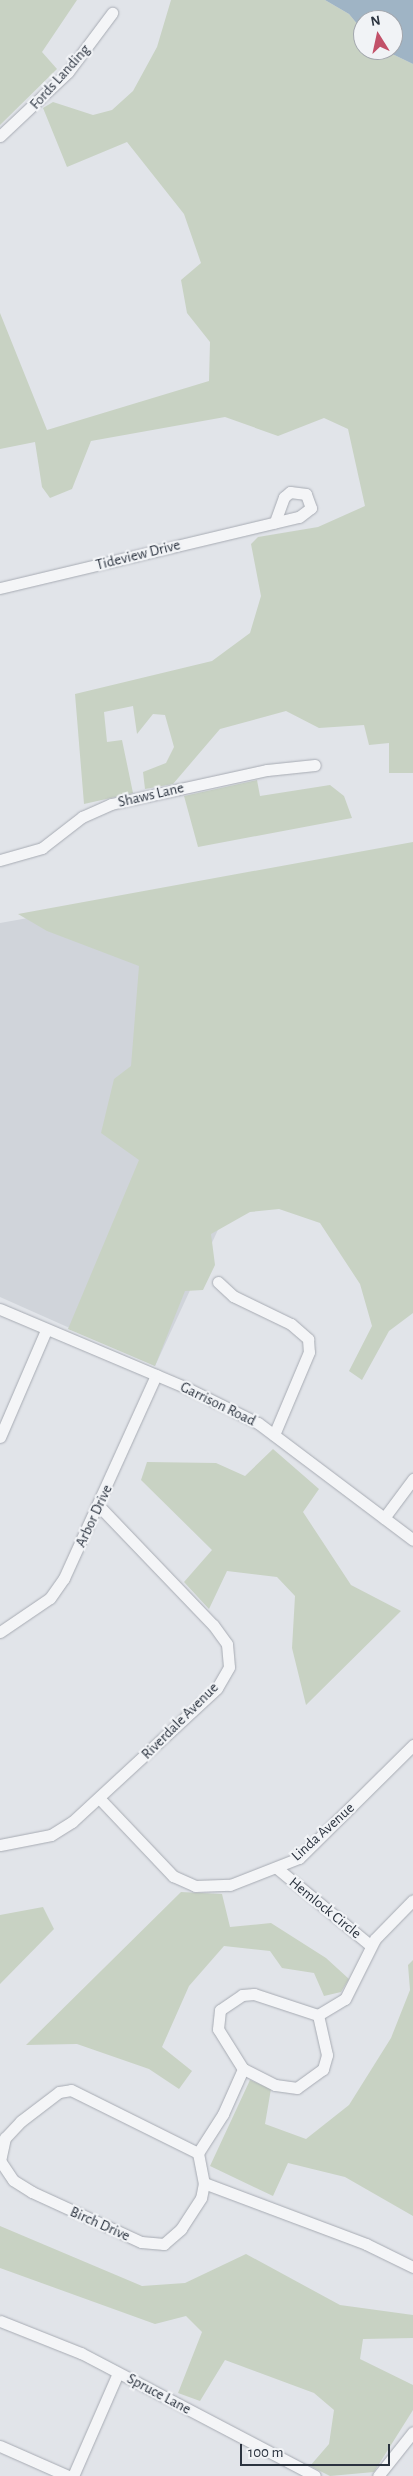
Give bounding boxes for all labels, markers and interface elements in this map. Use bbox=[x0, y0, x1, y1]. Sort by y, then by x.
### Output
north arrow bbox=[353, 10, 403, 60]
text: N bbox=[370, 13, 382, 29]
street label: Fords Landing bbox=[26, 41, 94, 113]
street label: Tideview Drive bbox=[94, 536, 182, 574]
street label: Shaws Lane bbox=[116, 779, 186, 811]
street label: Garrison Road bbox=[177, 1378, 259, 1430]
street label: Arbor Drive bbox=[72, 1482, 116, 1550]
street label: Riverdale Avenue bbox=[138, 1679, 222, 1763]
street label: Linda Avenue bbox=[288, 1799, 358, 1865]
street label: Hemlock Circle bbox=[285, 1873, 365, 1943]
street label: Birch Drive bbox=[67, 2203, 133, 2245]
street label: Spruce Lane bbox=[124, 2370, 194, 2418]
scale bar bbox=[243, 2434, 393, 2466]
text: 100 m bbox=[248, 2445, 283, 2460]

